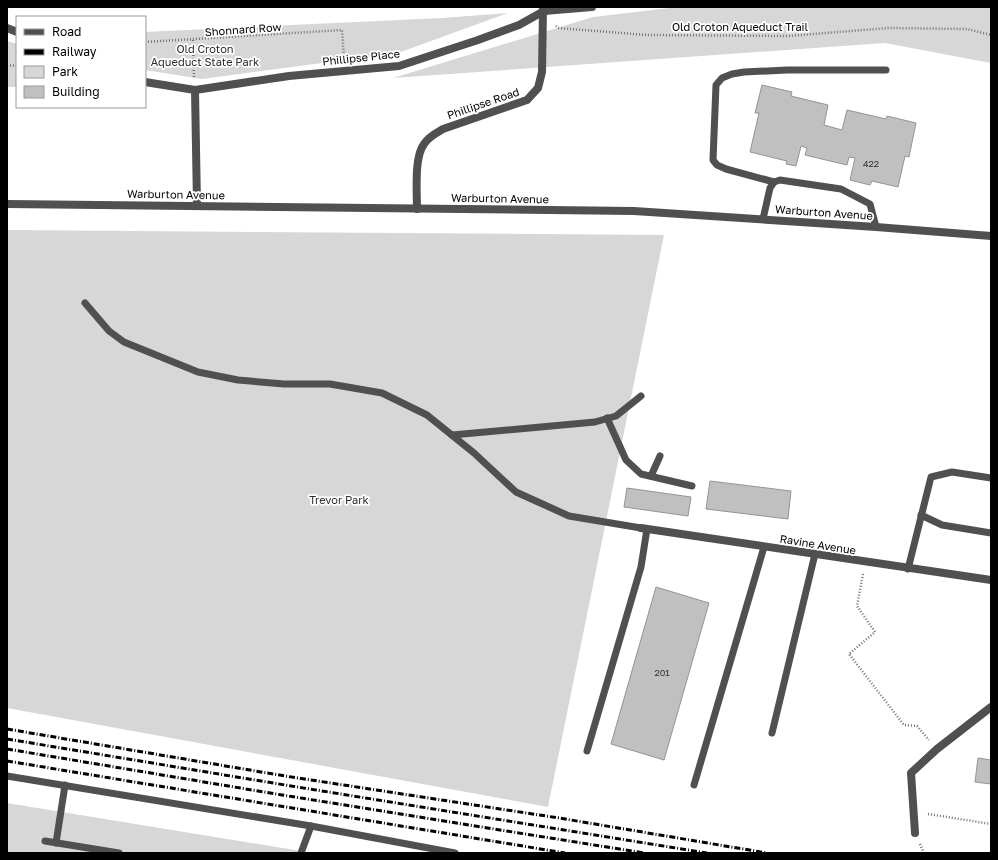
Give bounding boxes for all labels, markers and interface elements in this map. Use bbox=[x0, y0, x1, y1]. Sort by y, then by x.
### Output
legend bbox=[16, 16, 146, 108]
street label: Shonnard Row bbox=[204, 20, 282, 38]
street label: Old Croton Aqueduct Trail bbox=[672, 20, 809, 33]
text: Road bbox=[52, 24, 81, 39]
park label: Old Croton Aqueduct State Park bbox=[151, 42, 259, 68]
text: Railway bbox=[52, 44, 97, 59]
street label: Phillipse Place bbox=[322, 46, 400, 68]
text: Park bbox=[52, 64, 78, 79]
text: Building bbox=[52, 84, 100, 99]
street label: Phillipse Road bbox=[445, 85, 521, 121]
house number: 422 bbox=[863, 158, 879, 169]
street label: Warburton Avenue bbox=[127, 187, 225, 201]
street label: Warburton Avenue bbox=[451, 191, 549, 205]
street label: Warburton Avenue bbox=[775, 202, 873, 222]
park label: Trevor Park bbox=[309, 493, 369, 506]
street label: Ravine Avenue bbox=[779, 532, 857, 556]
house number: 201 bbox=[654, 667, 670, 678]

